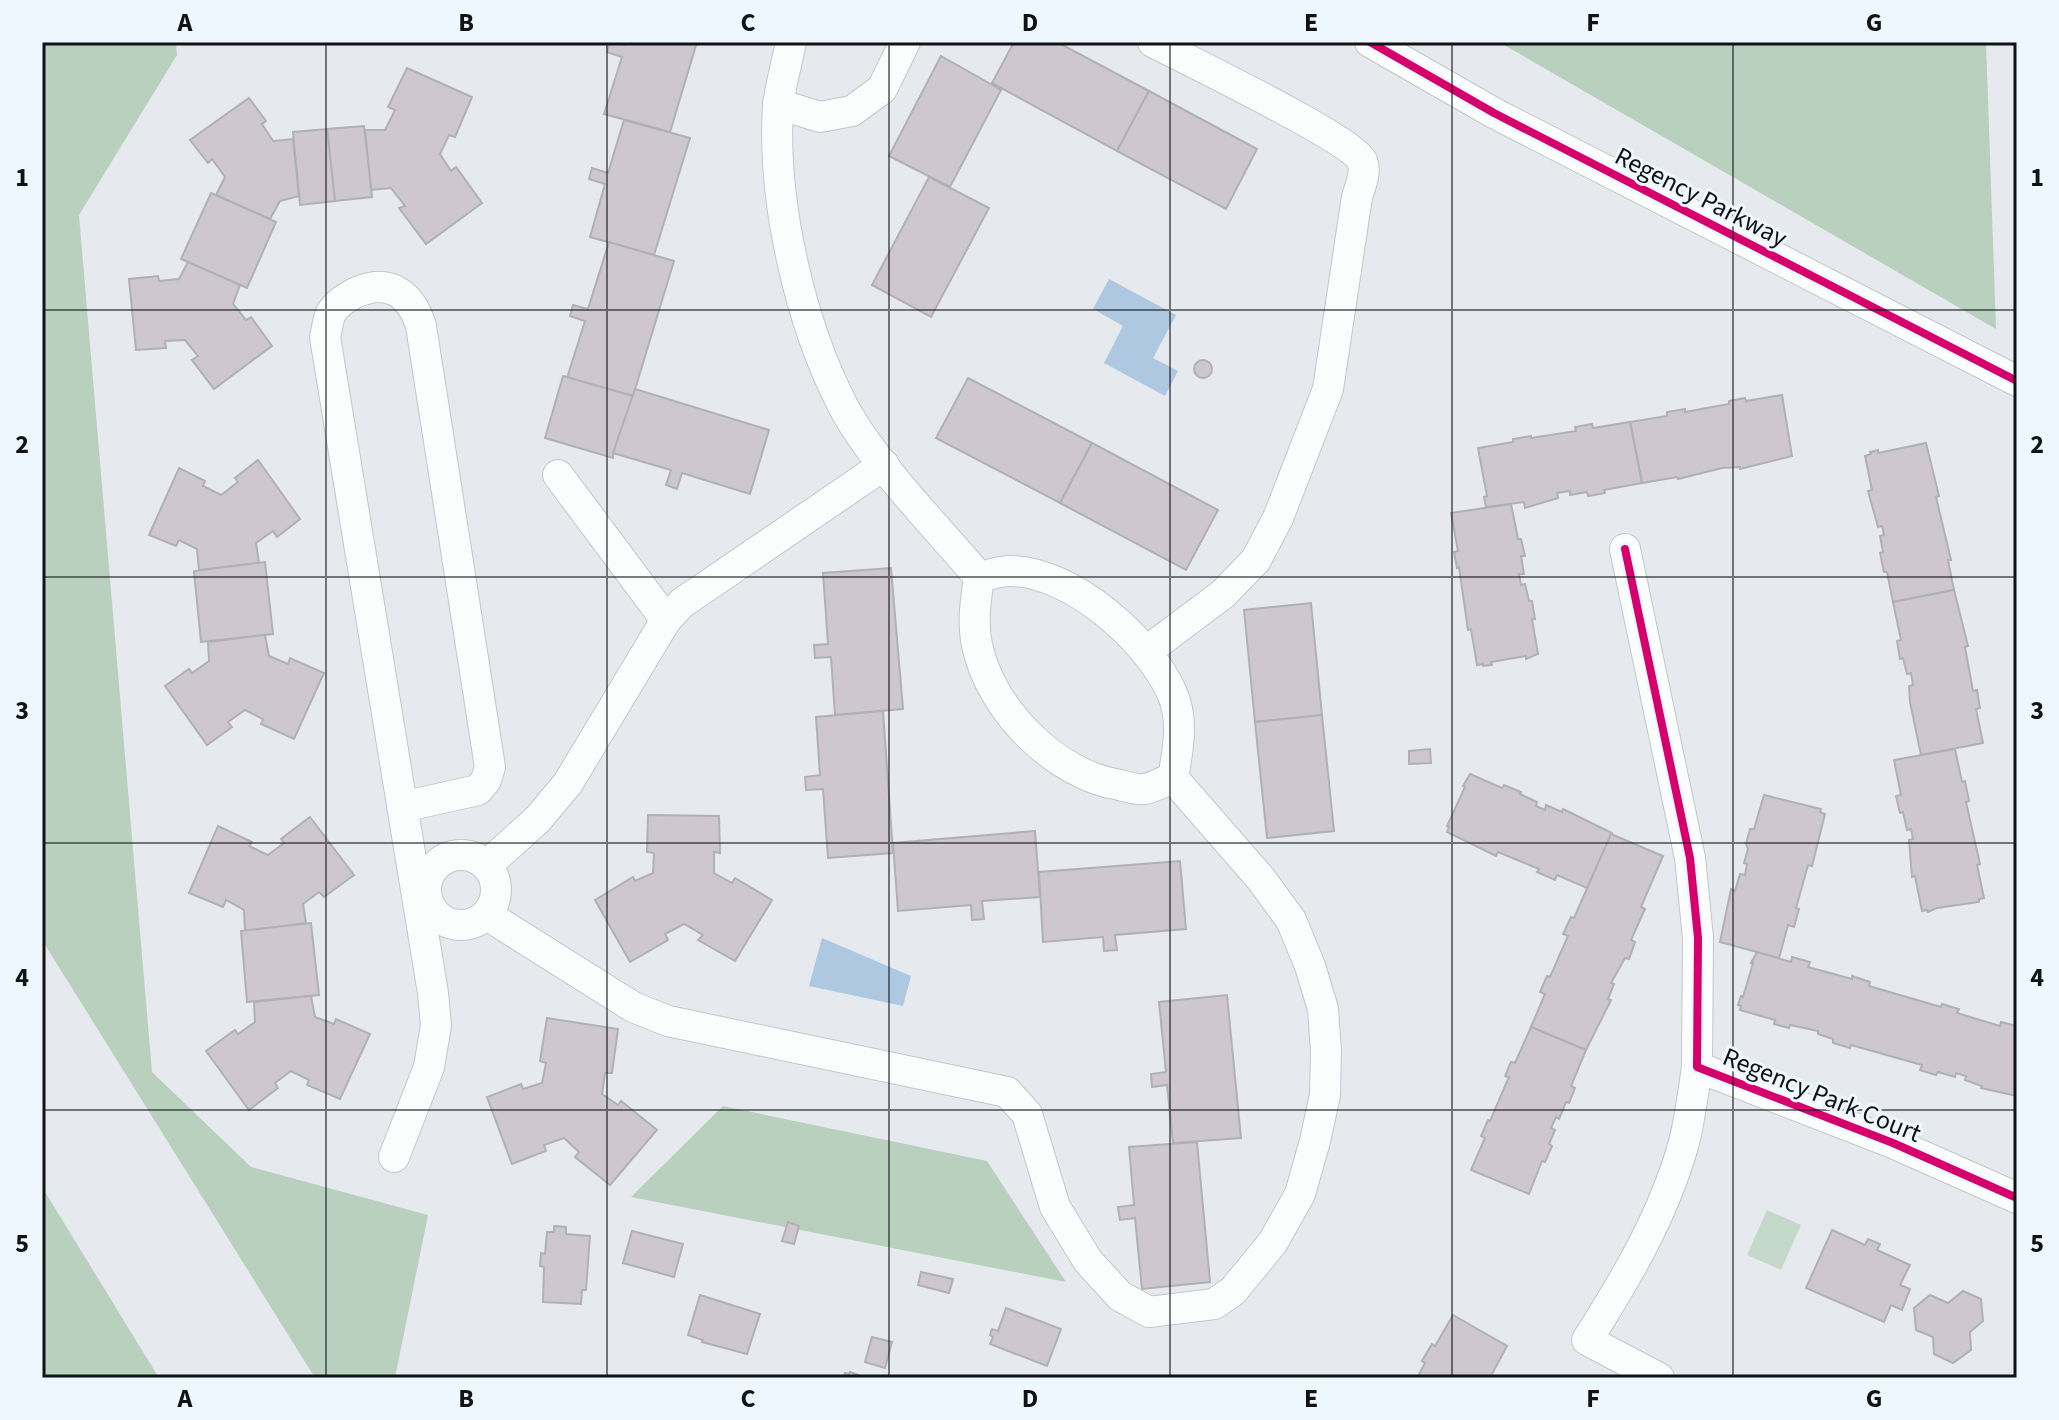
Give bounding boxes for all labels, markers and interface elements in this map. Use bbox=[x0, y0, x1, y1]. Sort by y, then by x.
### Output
text: A bbox=[177, 4, 194, 41]
text: B bbox=[458, 4, 474, 41]
text: C bbox=[740, 4, 756, 41]
text: D bbox=[1022, 4, 1038, 41]
text: E bbox=[1304, 4, 1318, 41]
text: F bbox=[1586, 4, 1600, 41]
text: G bbox=[1866, 4, 1882, 41]
street label: Regency Parkway bbox=[1609, 138, 1793, 256]
text: 1 bbox=[15, 159, 29, 196]
text: 1 bbox=[2030, 159, 2044, 196]
text: 2 bbox=[15, 426, 29, 463]
text: 2 bbox=[2030, 426, 2044, 463]
text: 3 bbox=[15, 692, 29, 729]
text: 3 bbox=[2030, 692, 2044, 729]
text: 4 bbox=[15, 959, 29, 996]
text: 4 bbox=[2030, 959, 2044, 996]
street label: Regency Park Court bbox=[1717, 1038, 1927, 1152]
text: 5 bbox=[15, 1225, 29, 1262]
text: 5 bbox=[2030, 1225, 2044, 1262]
text: A bbox=[177, 1380, 194, 1417]
text: B bbox=[458, 1380, 474, 1417]
text: C bbox=[740, 1380, 756, 1417]
text: D bbox=[1022, 1380, 1038, 1417]
text: E bbox=[1304, 1380, 1318, 1417]
text: F bbox=[1586, 1380, 1600, 1417]
text: G bbox=[1866, 1380, 1882, 1417]

